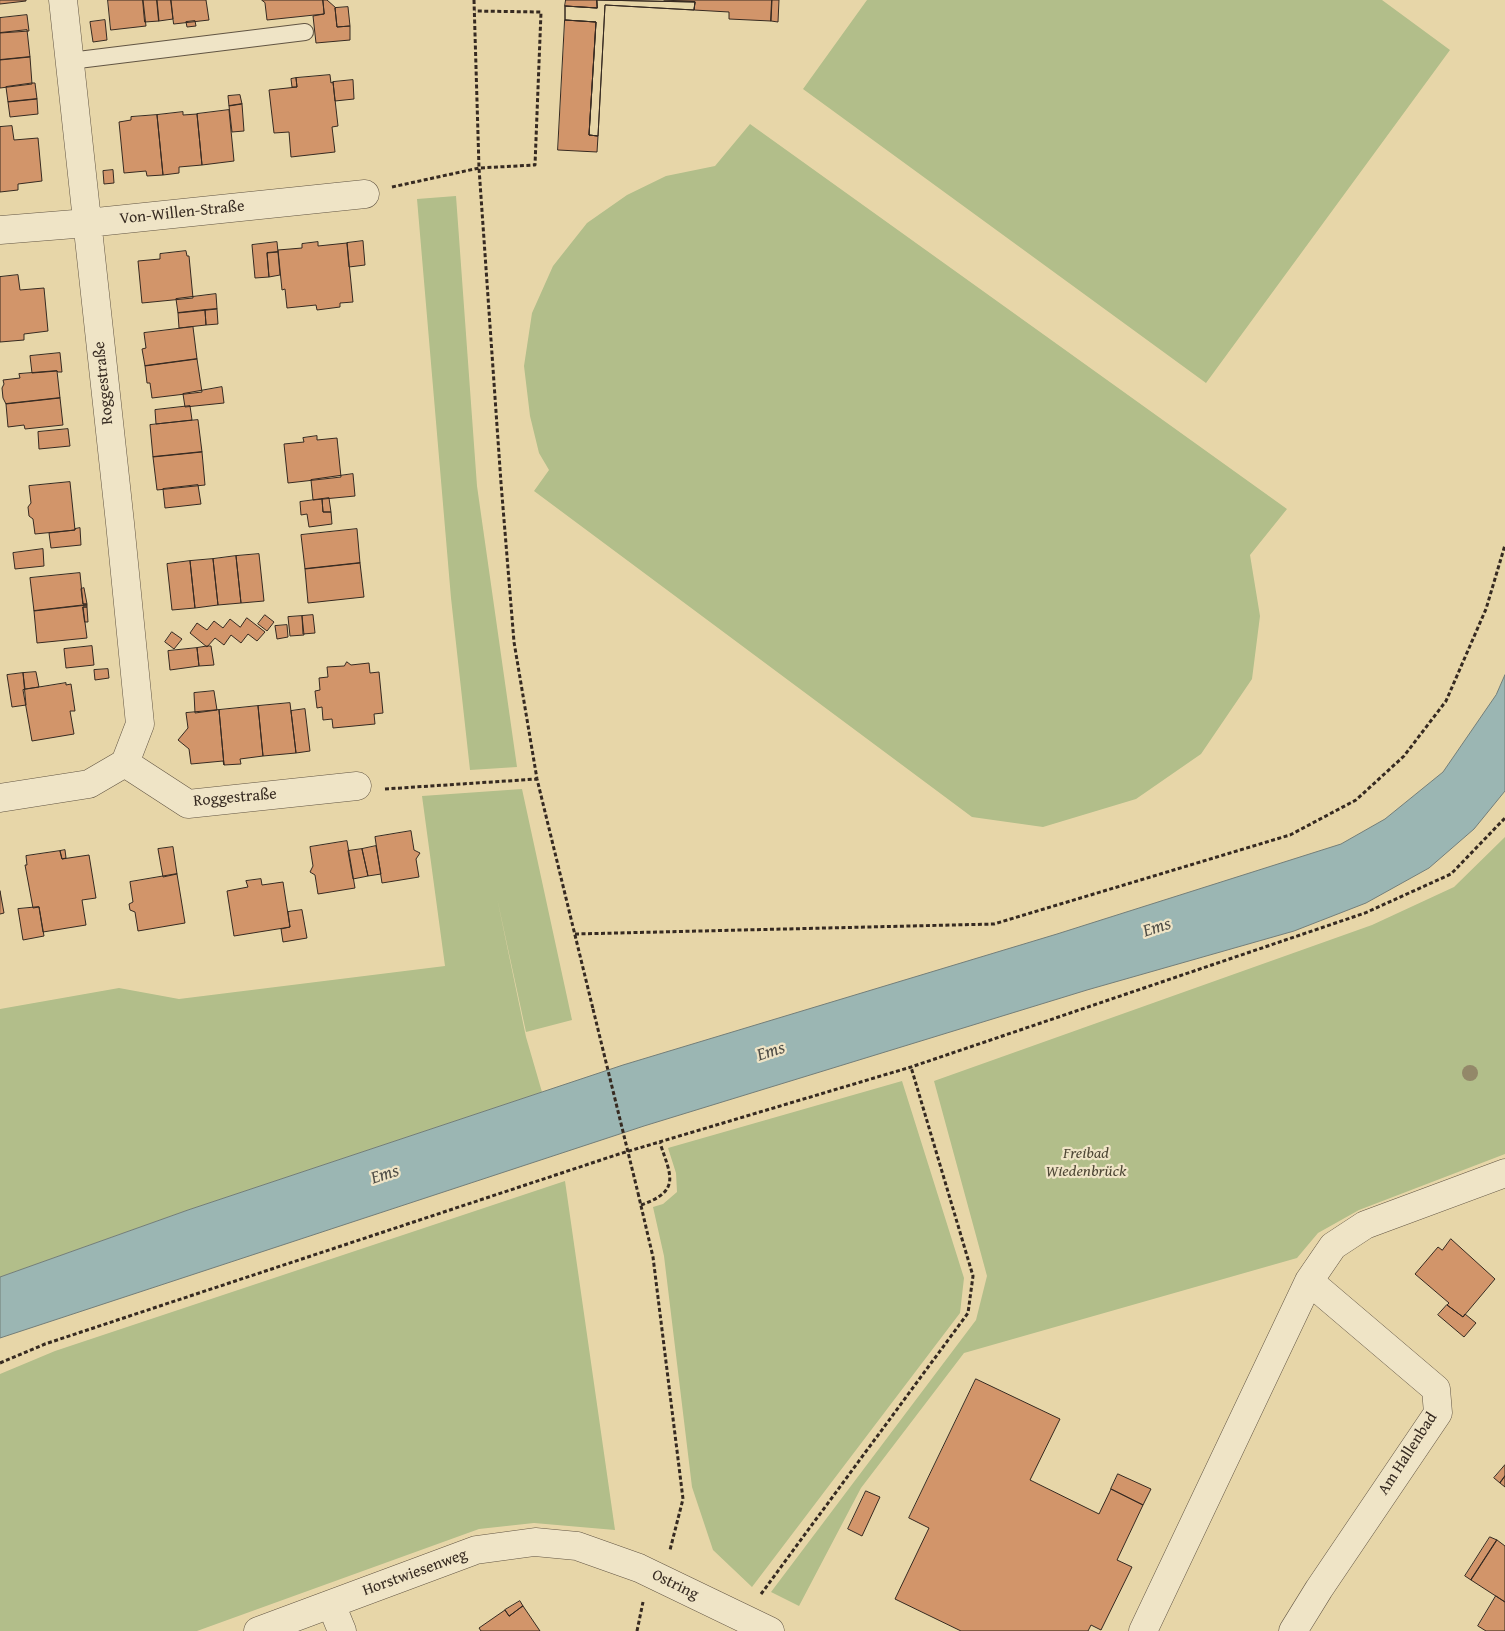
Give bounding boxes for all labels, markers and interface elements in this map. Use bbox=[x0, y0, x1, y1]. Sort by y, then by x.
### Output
street label: Von-Willen-Straße bbox=[119, 197, 245, 229]
street label: Roggestraße bbox=[90, 340, 118, 426]
street label: Roggestraße bbox=[192, 785, 278, 811]
water label: Ems bbox=[1140, 913, 1174, 943]
water label: Ems bbox=[754, 1037, 788, 1067]
park label: Freibad Wiedenbrück bbox=[1046, 1144, 1126, 1182]
water label: Ems bbox=[368, 1160, 402, 1190]
street label: Am Hallenbad bbox=[1374, 1409, 1442, 1499]
street label: Horstwiesenweg bbox=[360, 1545, 470, 1601]
street label: Ostring bbox=[648, 1565, 702, 1605]

